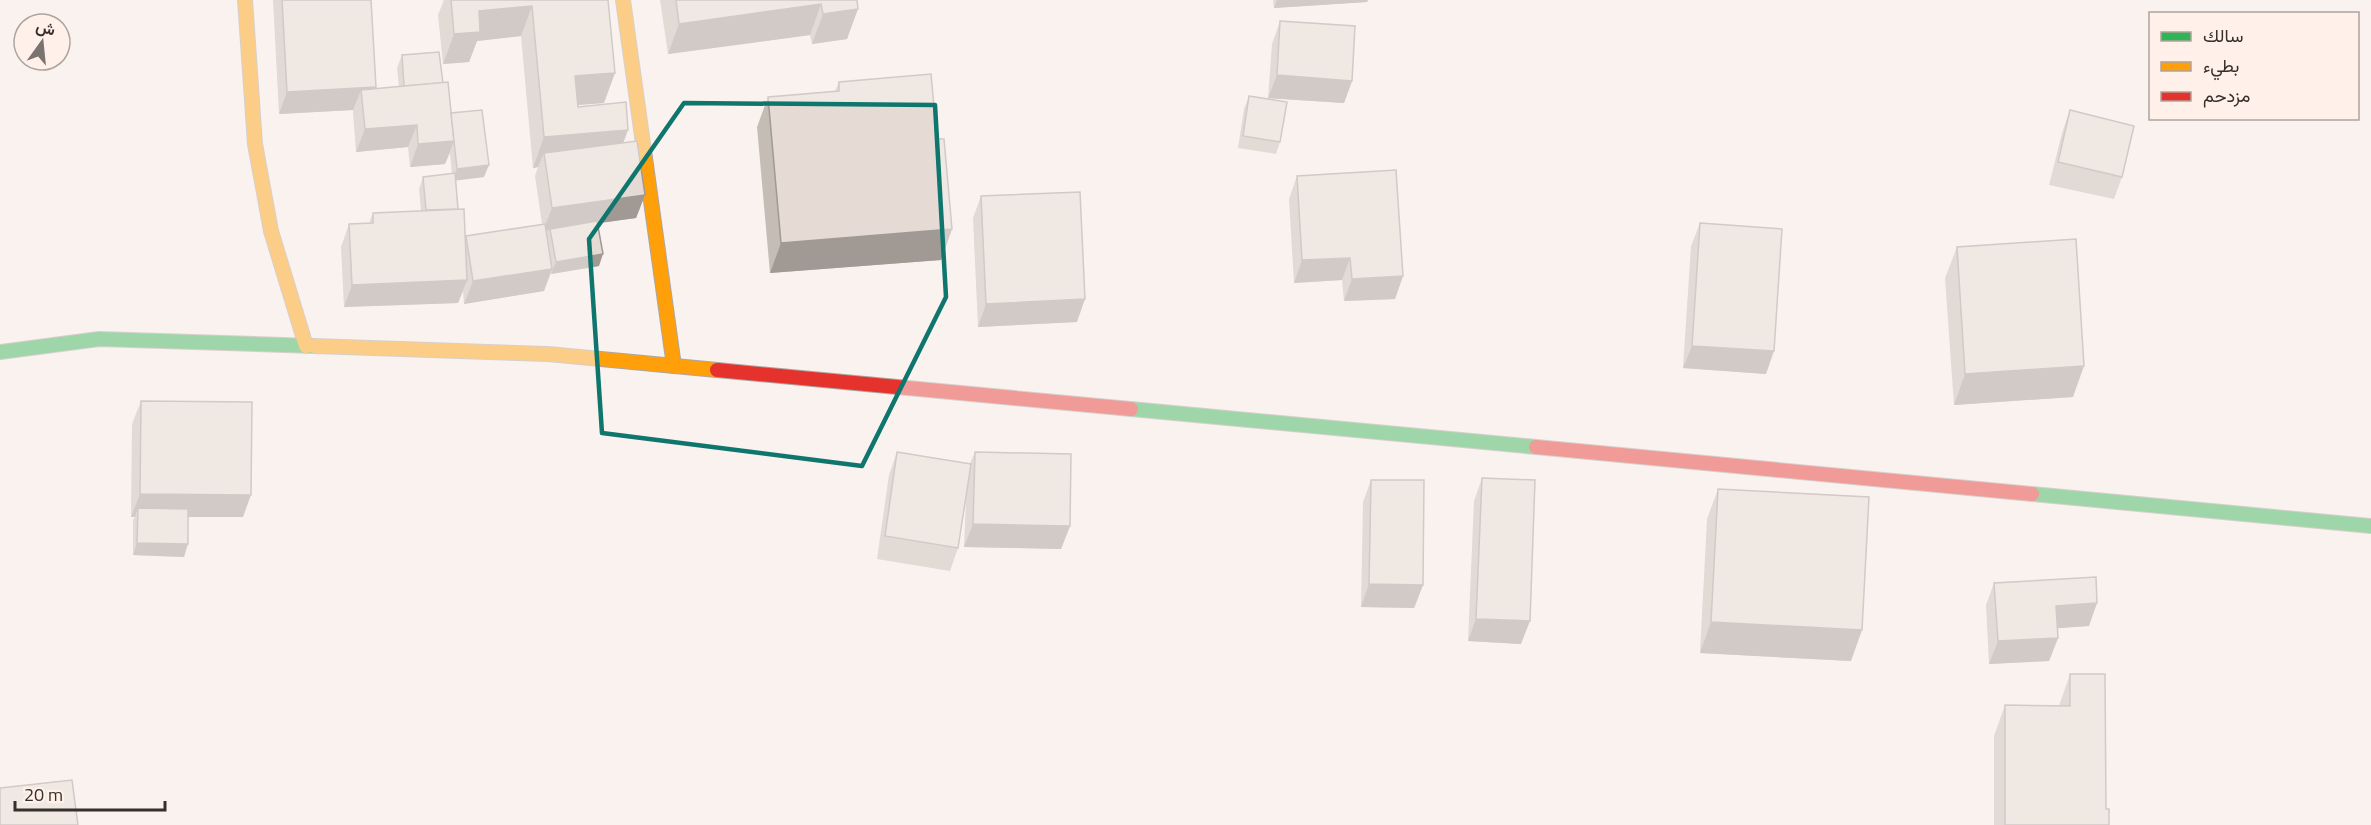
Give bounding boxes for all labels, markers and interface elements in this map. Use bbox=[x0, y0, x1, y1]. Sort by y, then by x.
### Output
north arrow bbox=[12, 12, 72, 72]
legend bbox=[2149, 12, 2359, 120]
text: ش bbox=[33, 13, 58, 42]
text: سالك bbox=[2203, 22, 2243, 49]
text: بطيء bbox=[2203, 52, 2239, 81]
text: مزدحم bbox=[2203, 82, 2250, 109]
scale bar bbox=[15, 774, 165, 812]
text: 20 m bbox=[24, 781, 63, 808]

